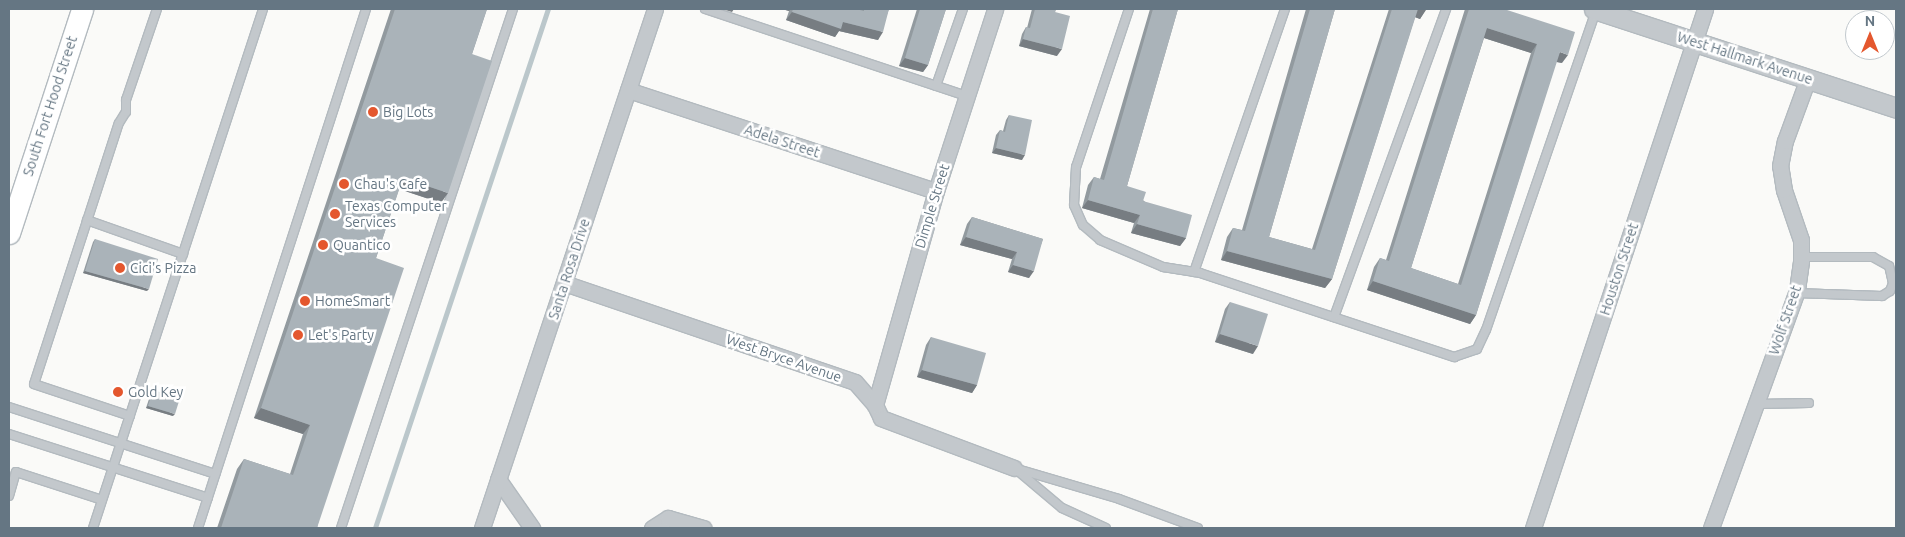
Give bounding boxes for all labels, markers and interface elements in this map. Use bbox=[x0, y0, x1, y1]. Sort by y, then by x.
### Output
north arrow bbox=[1845, 10, 1895, 60]
text: N bbox=[1865, 13, 1875, 29]
street label: West Hallmark Avenue bbox=[1675, 28, 1815, 88]
street label: South Fort Hood Street bbox=[19, 34, 81, 178]
place label: Big Lots bbox=[383, 104, 433, 120]
marker: Big Lots bbox=[367, 106, 379, 118]
street label: Adela Street bbox=[742, 121, 822, 161]
street label: Dimple Street bbox=[911, 162, 953, 250]
place label: Chau's Cafe bbox=[354, 176, 427, 192]
marker: Chau's Cafe bbox=[338, 178, 350, 190]
place label: Texas Computer Services bbox=[345, 198, 447, 230]
marker: Texas Computer Services bbox=[329, 208, 341, 220]
street label: Santa Rosa Drive bbox=[545, 217, 593, 321]
street label: Houston Street bbox=[1596, 221, 1642, 317]
place label: Quantico bbox=[333, 237, 391, 253]
marker: Quantico bbox=[317, 239, 329, 251]
place label: Cici's Pizza bbox=[130, 260, 196, 276]
marker: Cici's Pizza bbox=[114, 262, 126, 274]
street label: Wolf Street bbox=[1765, 283, 1805, 357]
place label: HomeSmart bbox=[315, 293, 390, 309]
marker: HomeSmart bbox=[299, 295, 311, 307]
place label: Let's Party bbox=[308, 327, 374, 343]
marker: Let's Party bbox=[292, 329, 304, 341]
street label: West Bryce Avenue bbox=[724, 330, 844, 386]
place label: Gold Key bbox=[128, 384, 183, 400]
marker: Gold Key bbox=[112, 386, 124, 398]

